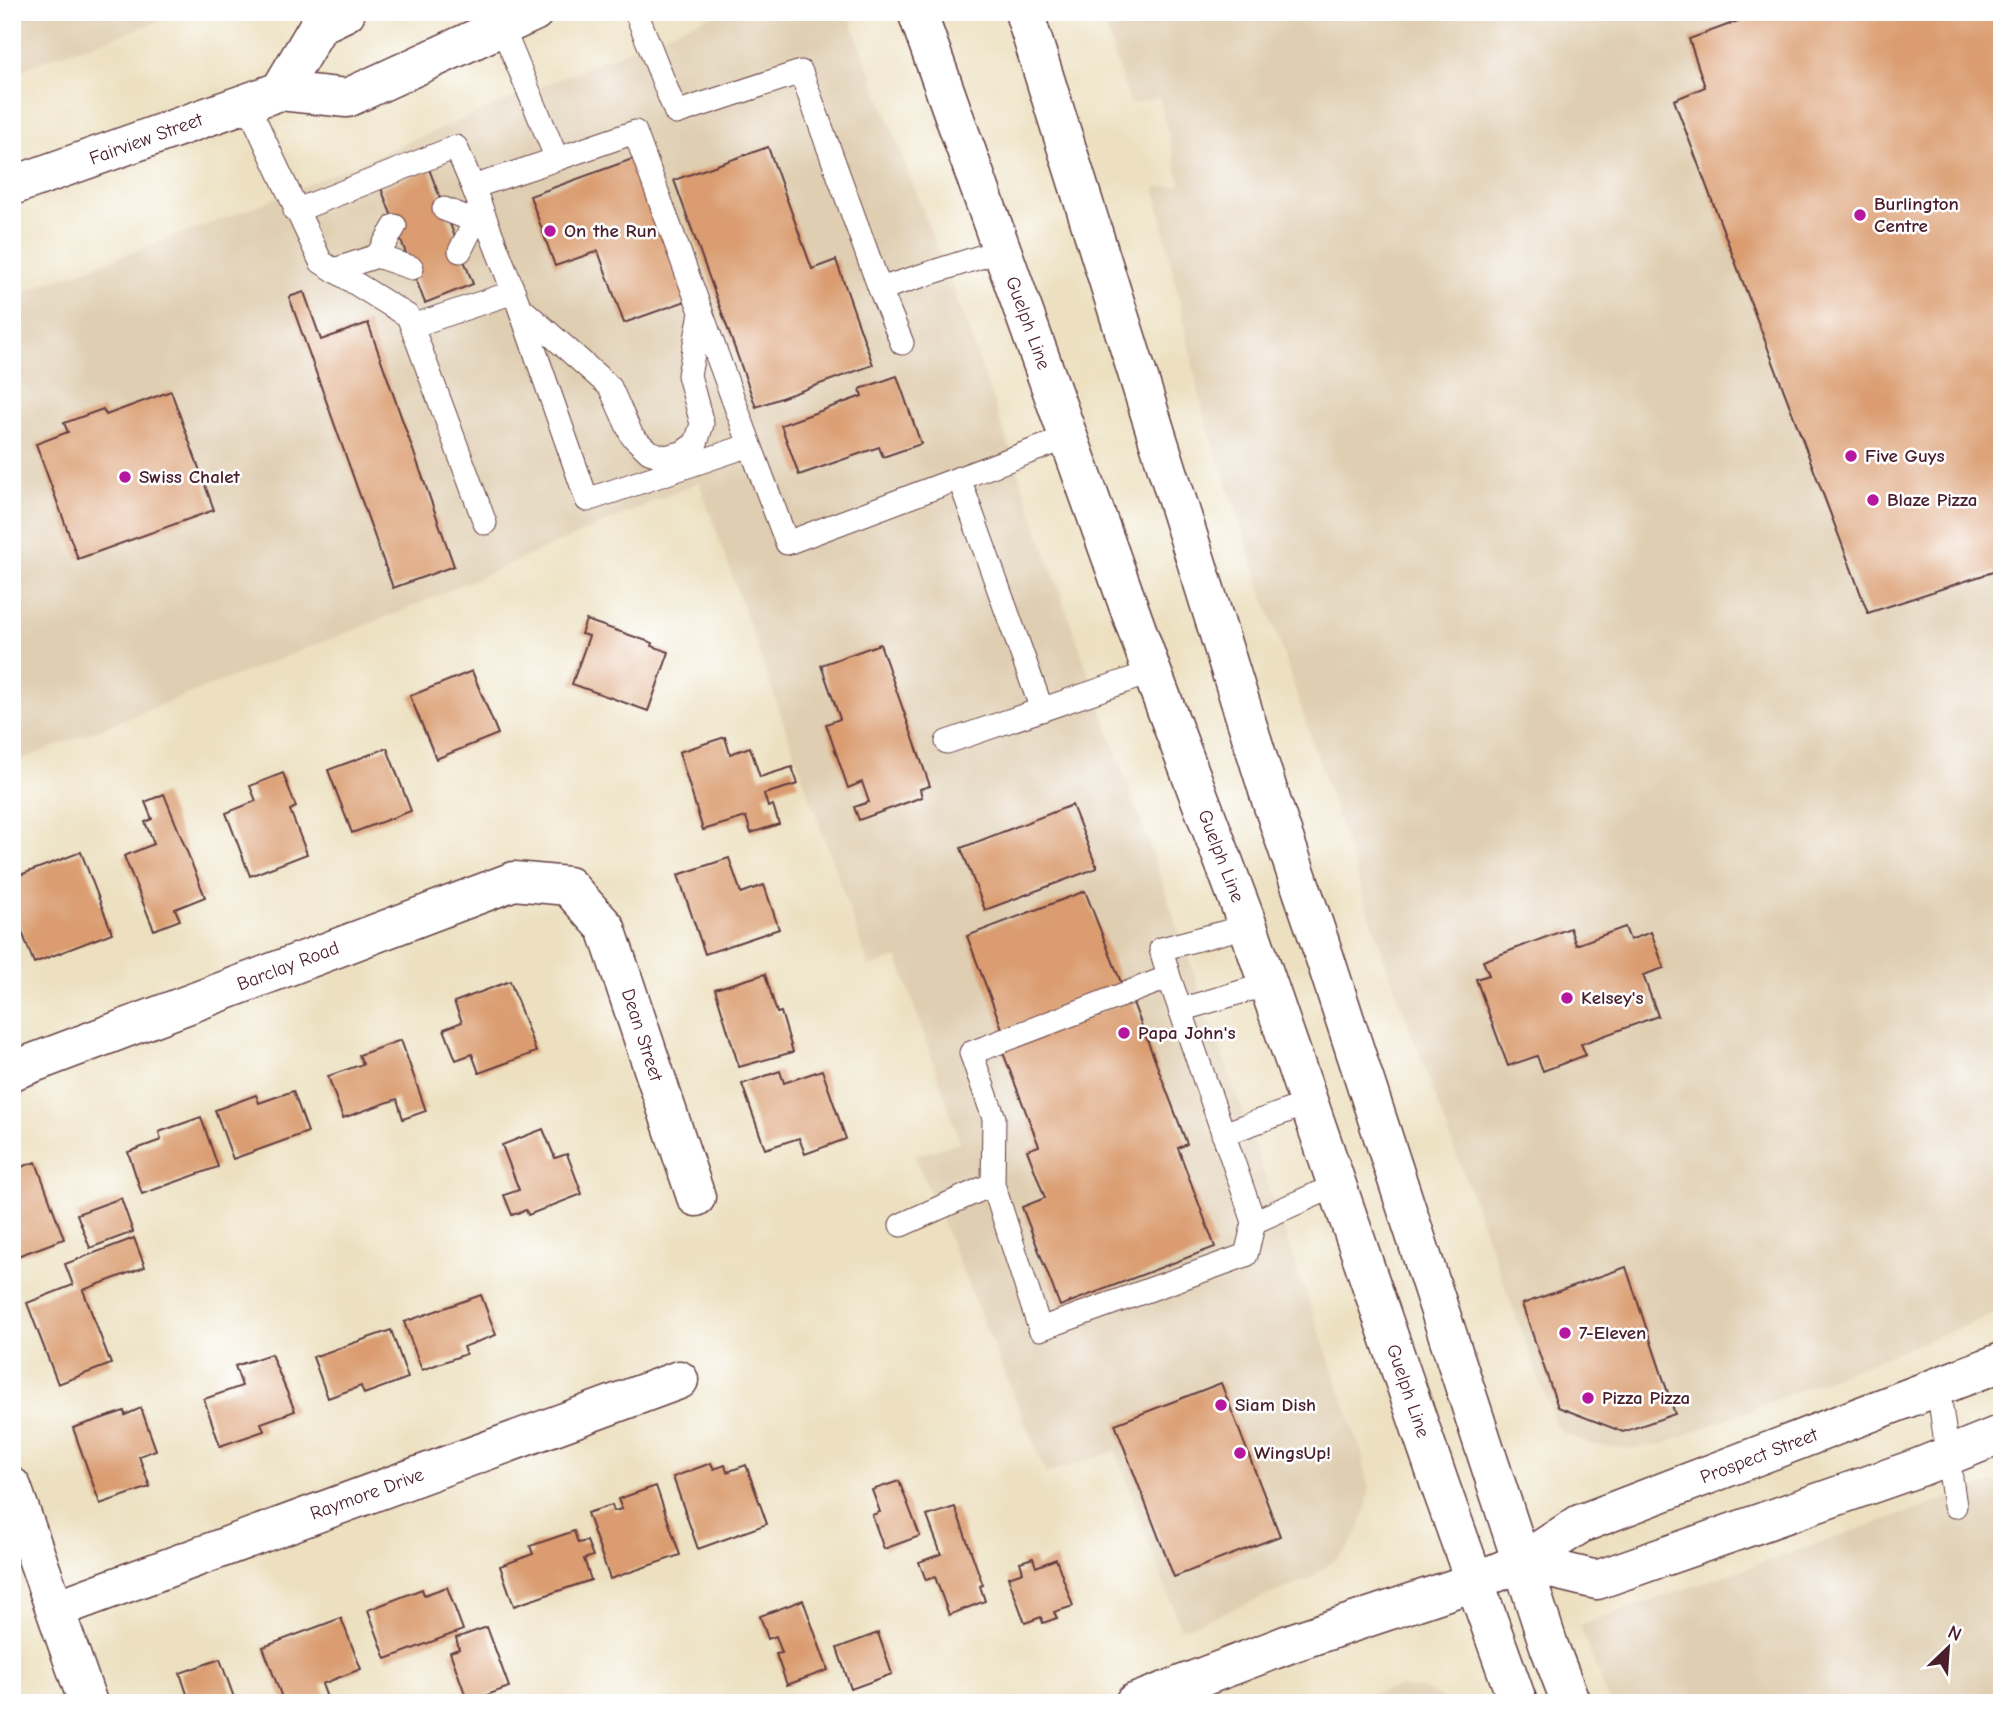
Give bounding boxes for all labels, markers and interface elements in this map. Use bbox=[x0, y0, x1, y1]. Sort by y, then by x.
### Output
street label: Fairview Street bbox=[87, 108, 206, 170]
place label: Burlington Centre bbox=[1874, 193, 1959, 237]
marker: Burlington Centre bbox=[1852, 207, 1868, 223]
place label: On the Run bbox=[564, 220, 657, 242]
marker: On the Run bbox=[542, 223, 558, 239]
street label: Guelph Line bbox=[1001, 273, 1055, 373]
place label: Five Guys bbox=[1865, 445, 1945, 467]
marker: Five Guys bbox=[1843, 448, 1859, 464]
place label: Swiss Chalet bbox=[139, 466, 241, 488]
marker: Swiss Chalet bbox=[117, 469, 133, 485]
place label: Blaze Pizza bbox=[1887, 489, 1977, 511]
marker: Blaze Pizza bbox=[1865, 492, 1881, 508]
street label: Guelph Line bbox=[1193, 807, 1249, 905]
street label: Barclay Road bbox=[234, 936, 342, 996]
street label: Dean Street bbox=[617, 986, 667, 1084]
place label: Kelsey's bbox=[1581, 987, 1644, 1009]
marker: Kelsey's bbox=[1559, 990, 1575, 1006]
place label: Papa John's bbox=[1138, 1022, 1236, 1044]
marker: Papa John's bbox=[1116, 1025, 1132, 1041]
place label: 7-Eleven bbox=[1579, 1322, 1646, 1344]
marker: 7-Eleven bbox=[1557, 1325, 1573, 1341]
street label: Guelph Line bbox=[1382, 1341, 1434, 1441]
place label: Pizza Pizza bbox=[1602, 1387, 1690, 1409]
marker: Pizza Pizza bbox=[1580, 1390, 1596, 1406]
place label: Siam Dish bbox=[1235, 1394, 1316, 1416]
marker: Siam Dish bbox=[1213, 1397, 1229, 1413]
street label: Prospect Street bbox=[1697, 1423, 1821, 1488]
place label: WingsUp! bbox=[1254, 1442, 1331, 1464]
marker: WingsUp! bbox=[1232, 1445, 1248, 1461]
street label: Raymore Drive bbox=[307, 1463, 427, 1525]
north arrow bbox=[1912, 1614, 1982, 1684]
text: N bbox=[1944, 1621, 1965, 1646]

